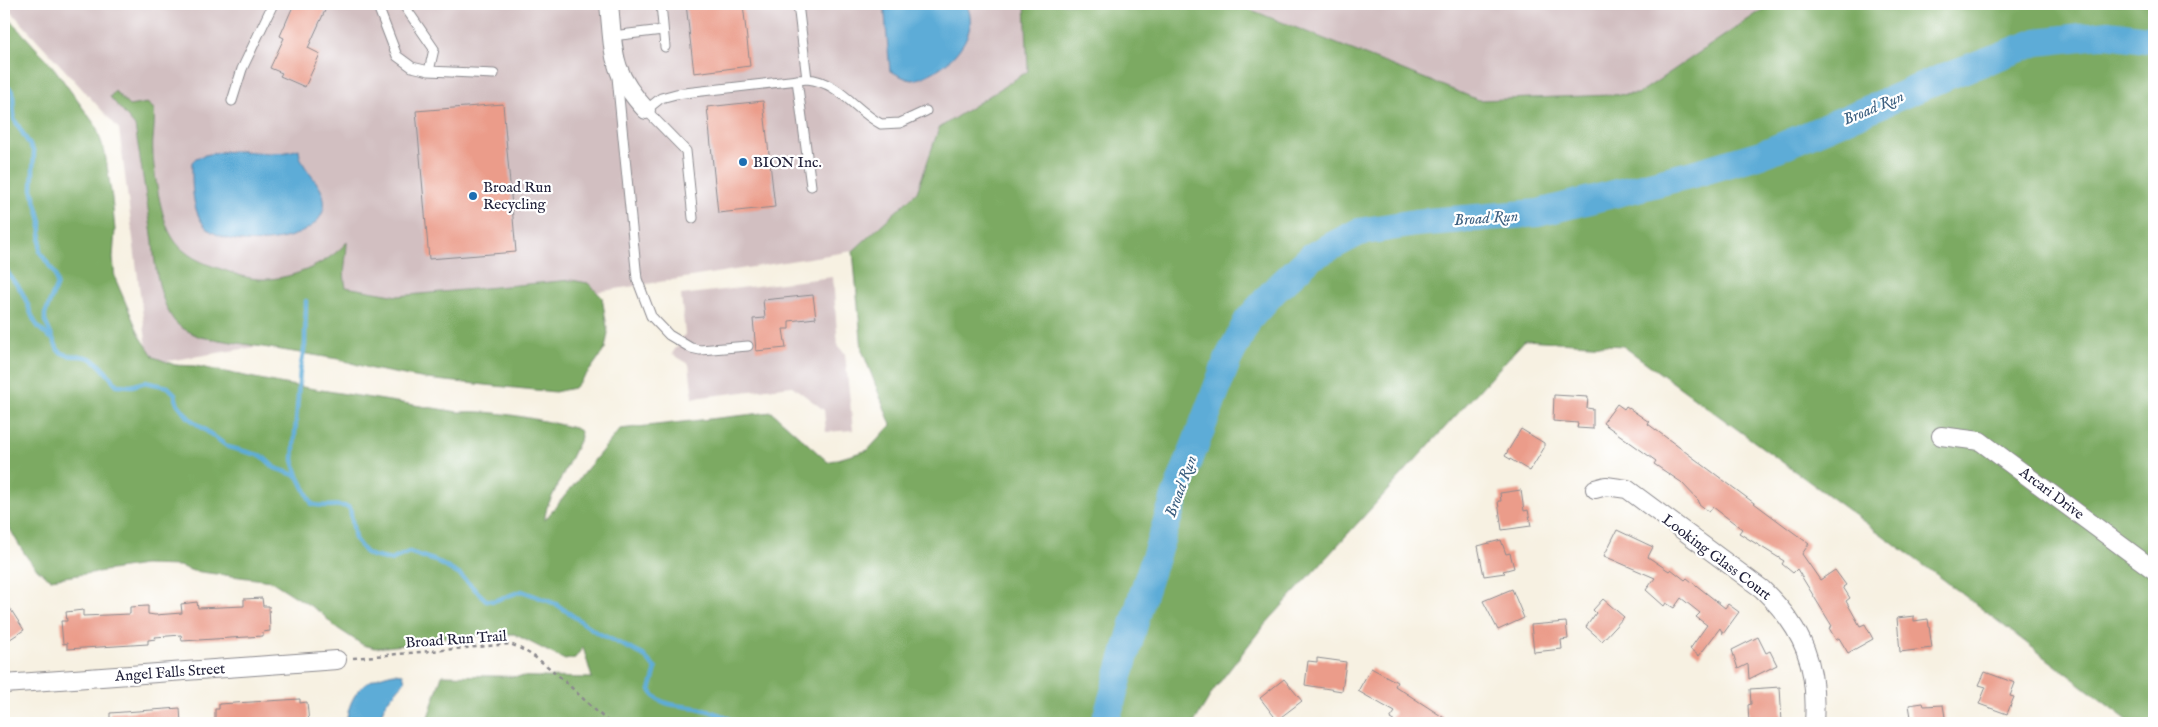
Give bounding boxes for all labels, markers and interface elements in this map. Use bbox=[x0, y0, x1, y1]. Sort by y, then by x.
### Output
water label: Broad Run bbox=[1840, 87, 1907, 131]
place label: BION Inc. bbox=[753, 153, 822, 172]
marker: BION Inc. bbox=[737, 156, 749, 168]
place label: Broad Run Recycling bbox=[483, 178, 551, 214]
marker: Broad Run Recycling bbox=[467, 190, 479, 202]
water label: Broad Run bbox=[1453, 207, 1519, 231]
water label: Broad Run bbox=[1161, 453, 1202, 520]
street label: Arcari Drive bbox=[2015, 462, 2088, 524]
street label: Looking Glass Court bbox=[1658, 510, 1775, 605]
street label: Broad Run Trail bbox=[405, 626, 508, 653]
street label: Angel Falls Street bbox=[113, 659, 226, 686]

